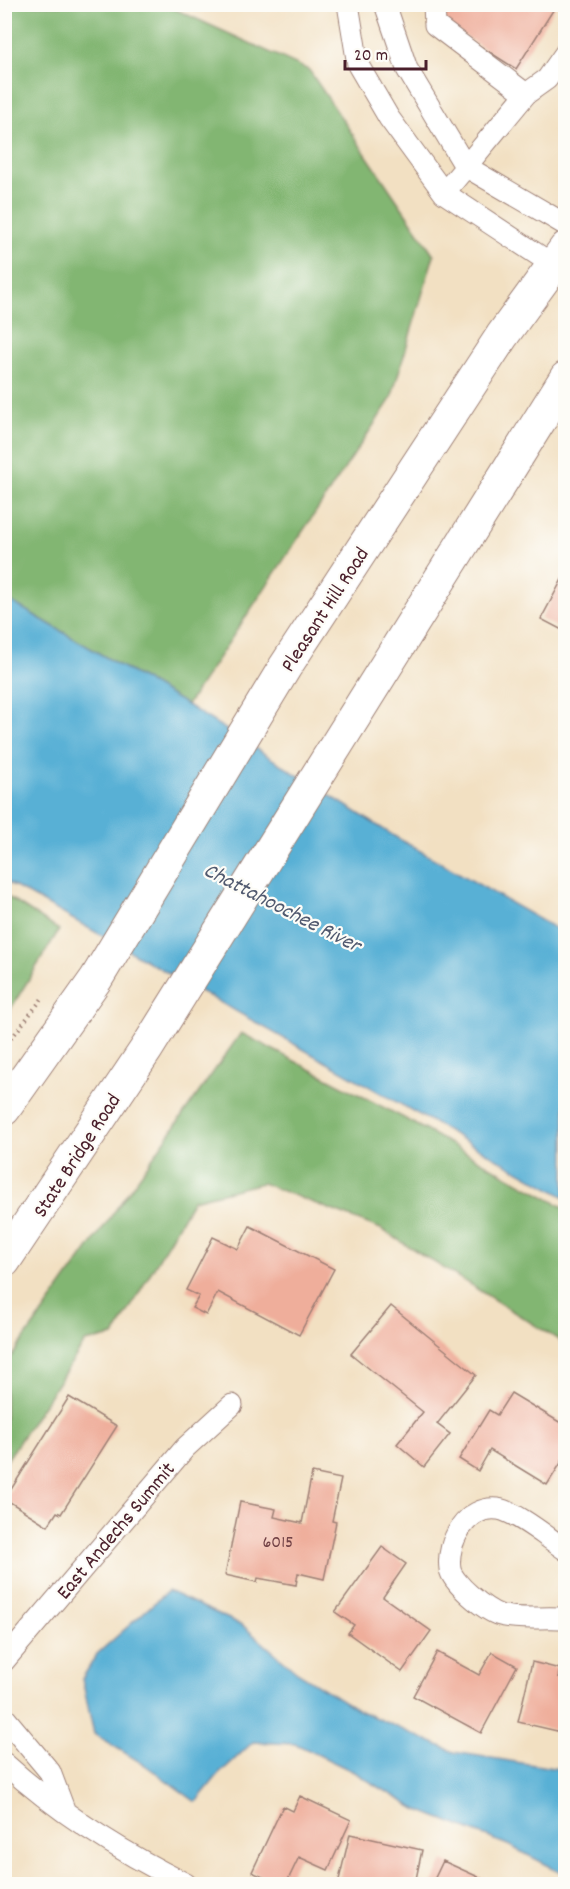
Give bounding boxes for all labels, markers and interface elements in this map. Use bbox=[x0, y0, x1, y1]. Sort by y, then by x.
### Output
scale bar bbox=[345, 33, 426, 71]
text: 20 m bbox=[354, 44, 388, 69]
street label: Pleasant Hill Road bbox=[275, 542, 378, 679]
water label: Chattahoochee River bbox=[198, 856, 368, 963]
street label: State Bridge Road bbox=[27, 1089, 130, 1225]
street label: East Andechs Summit bbox=[51, 1456, 184, 1607]
house number: 6015 bbox=[263, 1531, 293, 1556]

